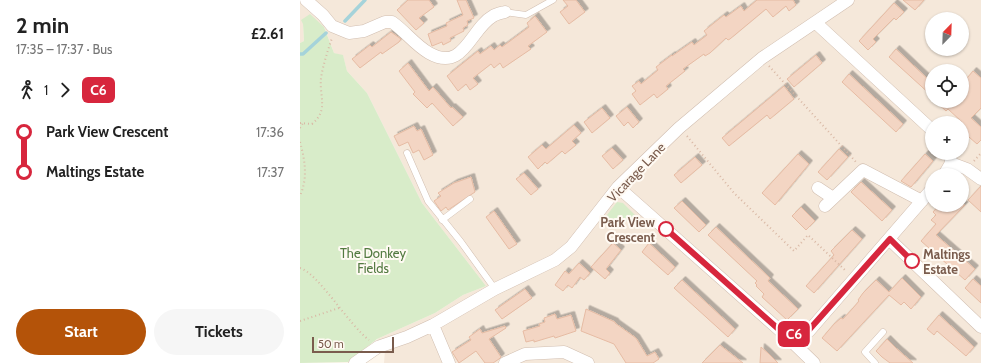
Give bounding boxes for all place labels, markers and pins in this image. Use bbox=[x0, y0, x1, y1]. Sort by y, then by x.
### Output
place label: Park View Crescent bbox=[600, 214, 656, 245]
marker: Park View Crescent bbox=[658, 221, 674, 237]
place label: Maltings Estate bbox=[923, 246, 971, 277]
marker: Maltings Estate bbox=[904, 253, 920, 269]

